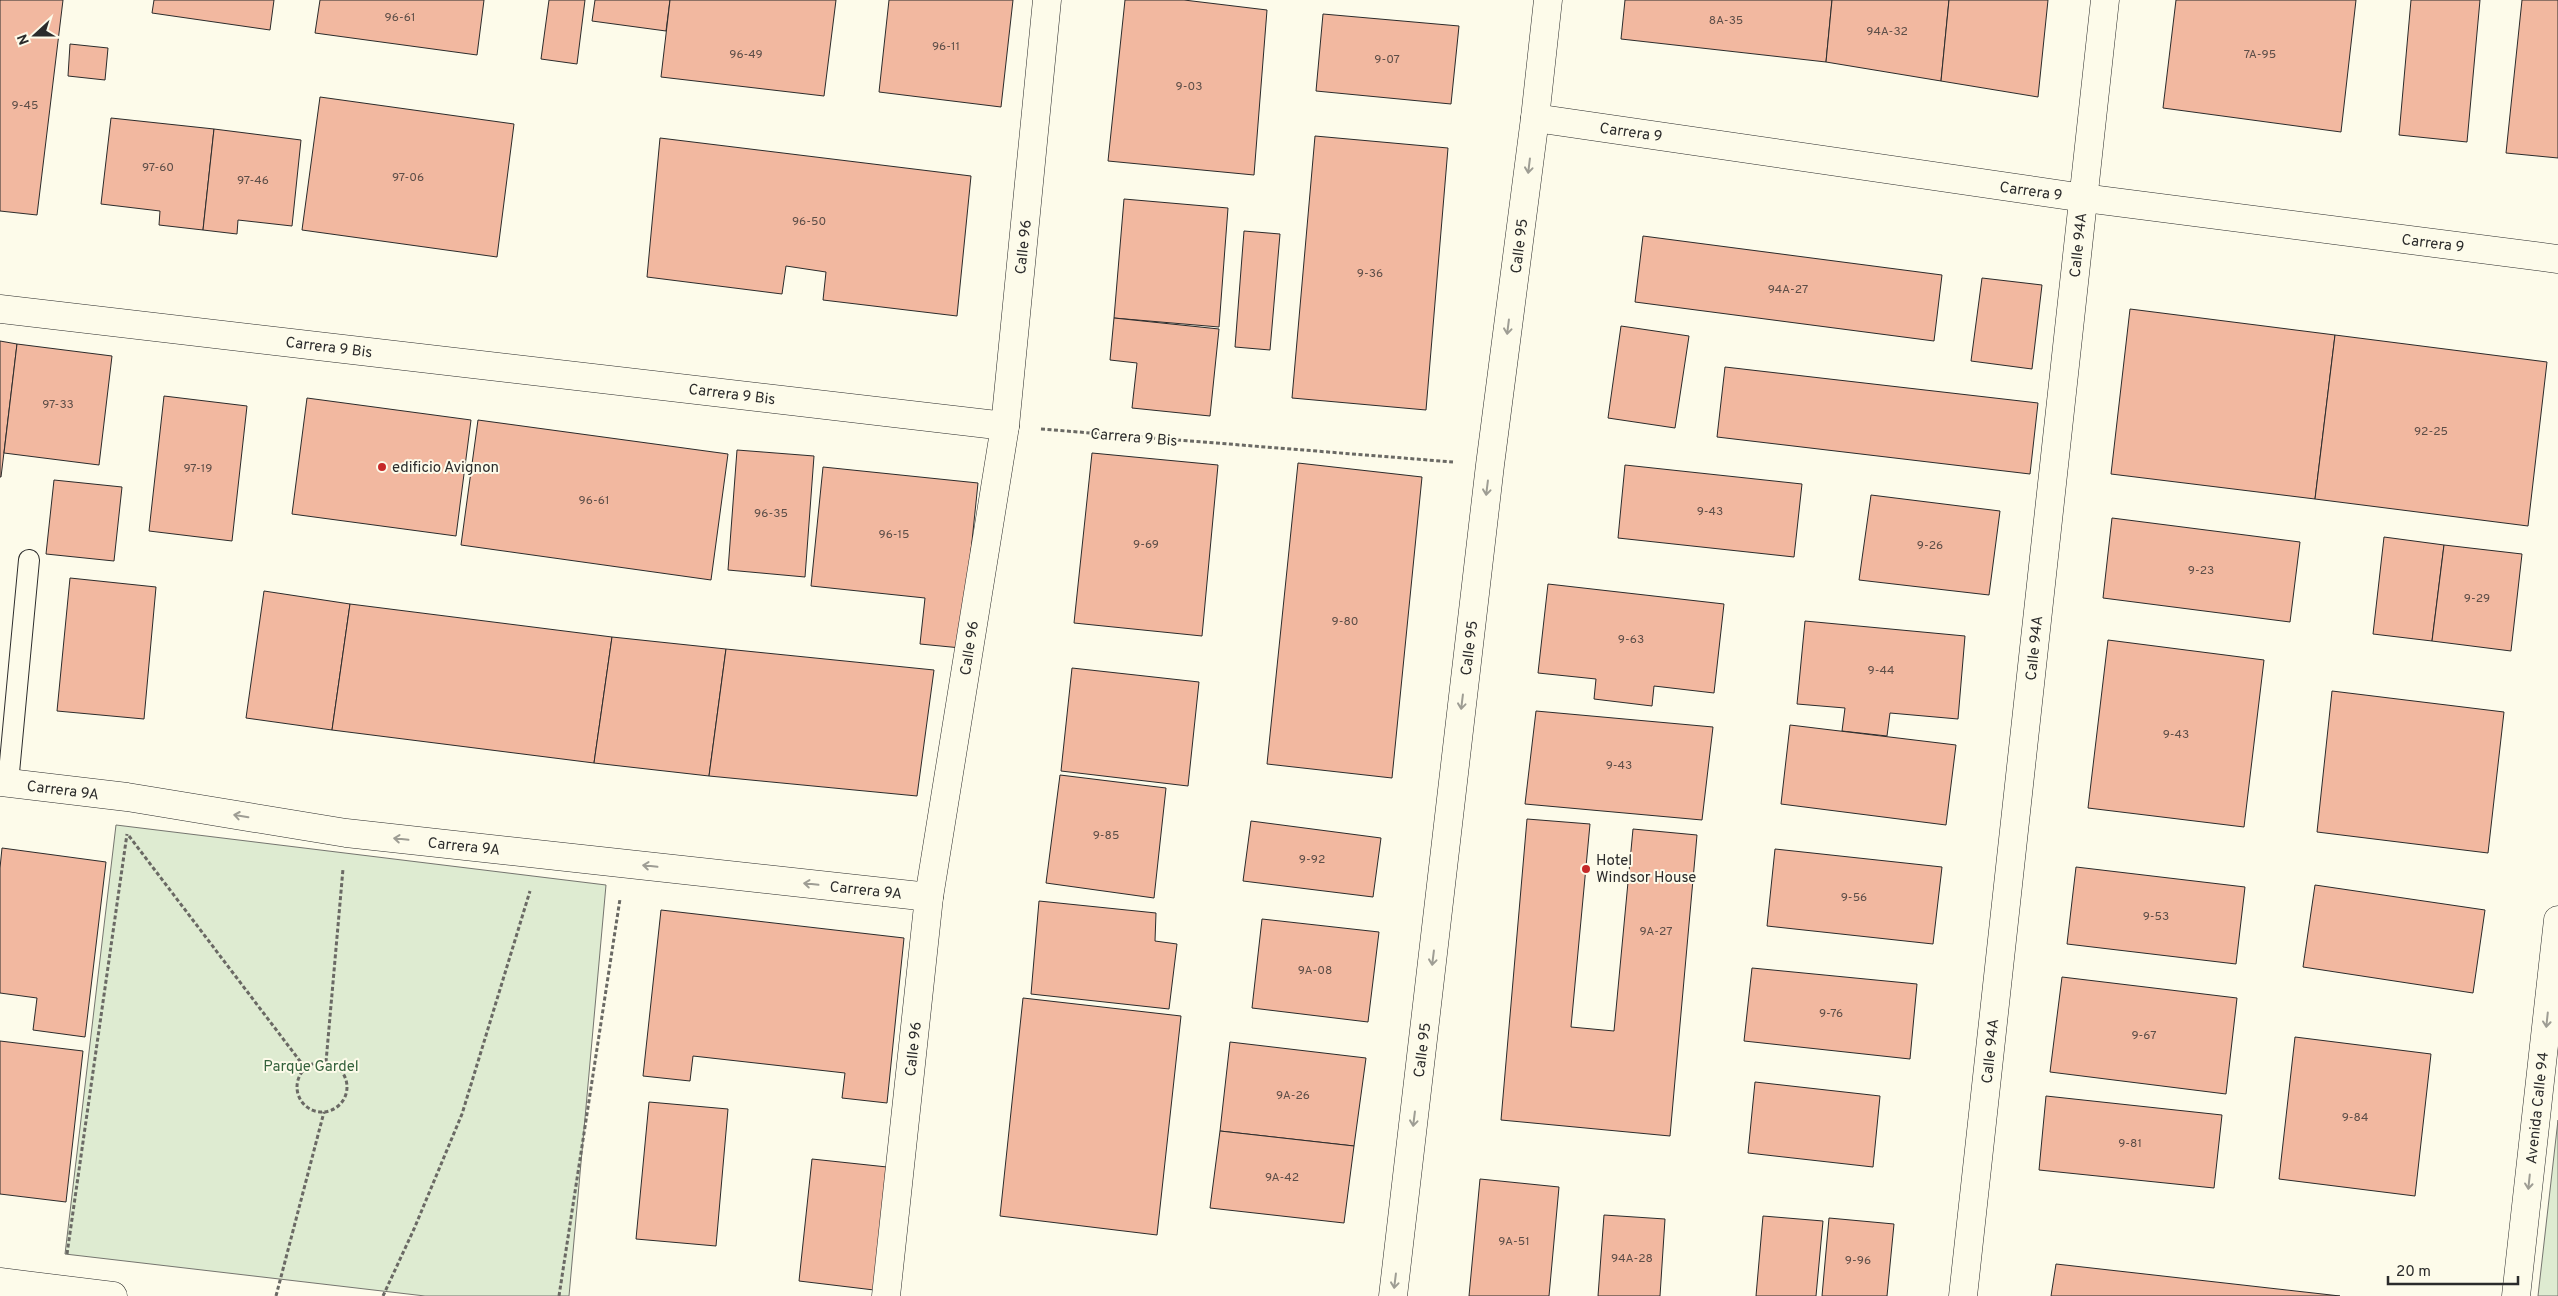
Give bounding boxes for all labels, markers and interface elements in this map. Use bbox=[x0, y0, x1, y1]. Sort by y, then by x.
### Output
north arrow bbox=[10, 10, 60, 60]
house number: 96-61 bbox=[385, 10, 415, 26]
house number: 8A-35 bbox=[1709, 13, 1743, 29]
house number: 94A-32 bbox=[1866, 24, 1908, 40]
text: N bbox=[15, 31, 34, 47]
house number: 96-11 bbox=[932, 39, 960, 55]
house number: 96-49 bbox=[729, 47, 763, 63]
house number: 7A-95 bbox=[2244, 47, 2276, 63]
house number: 9-07 bbox=[1374, 52, 1400, 68]
house number: 9-03 bbox=[1176, 79, 1202, 95]
house number: 9-45 bbox=[12, 98, 38, 114]
street label: Carrera 9 bbox=[1598, 120, 1663, 147]
one-way arrow bbox=[1524, 158, 1534, 174]
house number: 97-60 bbox=[142, 160, 174, 176]
house number: 97-06 bbox=[392, 170, 424, 186]
house number: 97-46 bbox=[237, 173, 269, 189]
street label: Carrera 9 bbox=[1998, 179, 2063, 206]
street label: Calle 94A bbox=[2067, 212, 2092, 279]
house number: 96-50 bbox=[792, 214, 826, 230]
street label: Calle 95 bbox=[1508, 218, 1533, 275]
street label: Calle 96 bbox=[1012, 219, 1037, 275]
street label: Carrera 9 bbox=[2400, 231, 2465, 258]
house number: 9-36 bbox=[1357, 266, 1383, 282]
house number: 94A-27 bbox=[1768, 282, 1808, 298]
one-way arrow bbox=[1503, 319, 1513, 335]
street label: Carrera 9 Bis bbox=[284, 334, 373, 363]
street label: Carrera 9 Bis bbox=[687, 381, 776, 410]
house number: 97-33 bbox=[42, 397, 74, 413]
house number: 92-25 bbox=[2414, 424, 2448, 440]
street label: Carrera 9 Bis bbox=[1090, 425, 1178, 452]
place label: edificio Avignon bbox=[392, 459, 499, 478]
house number: 97-19 bbox=[184, 461, 212, 477]
marker: edificio Avignon bbox=[376, 461, 388, 473]
one-way arrow bbox=[1482, 480, 1492, 496]
house number: 96-61 bbox=[579, 493, 609, 509]
house number: 9-43 bbox=[1697, 504, 1723, 520]
house number: 96-35 bbox=[754, 506, 788, 522]
house number: 96-15 bbox=[878, 527, 910, 543]
house number: 9-69 bbox=[1133, 537, 1159, 553]
house number: 9-26 bbox=[1917, 538, 1943, 554]
house number: 9-23 bbox=[2188, 563, 2214, 579]
house number: 9-29 bbox=[2464, 591, 2490, 607]
house number: 9-80 bbox=[1332, 614, 1358, 630]
street label: Calle 94A bbox=[2023, 615, 2048, 682]
street label: Calle 96 bbox=[957, 620, 984, 677]
street label: Calle 95 bbox=[1458, 620, 1483, 677]
house number: 9-63 bbox=[1618, 632, 1644, 648]
house number: 9-44 bbox=[1868, 663, 1894, 679]
one-way arrow bbox=[1457, 694, 1467, 710]
house number: 9-43 bbox=[2163, 727, 2189, 743]
house number: 9-43 bbox=[1606, 758, 1632, 774]
street label: Carrera 9A bbox=[26, 778, 100, 805]
one-way arrow bbox=[233, 810, 249, 820]
house number: 9-85 bbox=[1093, 828, 1119, 844]
one-way arrow bbox=[394, 834, 410, 844]
street label: Carrera 9A bbox=[427, 834, 501, 861]
house number: 9-92 bbox=[1299, 852, 1325, 868]
place label: Hotel Windsor House bbox=[1596, 852, 1696, 888]
one-way arrow bbox=[642, 862, 658, 871]
marker: Hotel Windsor House bbox=[1580, 863, 1592, 875]
street label: Carrera 9A bbox=[829, 878, 903, 905]
one-way arrow bbox=[804, 879, 820, 889]
house number: 9-56 bbox=[1841, 890, 1867, 906]
house number: 9-53 bbox=[2143, 909, 2169, 925]
house number: 9A-27 bbox=[1640, 924, 1672, 940]
one-way arrow bbox=[1428, 950, 1438, 966]
house number: 9A-08 bbox=[1298, 963, 1332, 979]
house number: 9-76 bbox=[1819, 1006, 1843, 1022]
one-way arrow bbox=[2542, 1012, 2552, 1028]
street label: Calle 94A bbox=[1979, 1018, 2004, 1085]
street label: Calle 96 bbox=[902, 1021, 927, 1077]
street label: Calle 95 bbox=[1411, 1022, 1436, 1079]
house number: 9-67 bbox=[2131, 1028, 2157, 1044]
street label: Avenida Calle 94 bbox=[2523, 1051, 2554, 1165]
park label: Parque Gardel bbox=[263, 1058, 359, 1077]
house number: 9A-26 bbox=[1276, 1088, 1310, 1104]
house number: 9-84 bbox=[2342, 1110, 2368, 1126]
one-way arrow bbox=[1409, 1111, 1419, 1127]
house number: 9-81 bbox=[2118, 1136, 2142, 1152]
house number: 9A-42 bbox=[1265, 1170, 1299, 1186]
one-way arrow bbox=[2524, 1173, 2534, 1189]
house number: 9A-51 bbox=[1498, 1234, 1530, 1250]
house number: 94A-28 bbox=[1611, 1251, 1653, 1267]
house number: 9-96 bbox=[1845, 1253, 1871, 1269]
scale bar bbox=[2388, 1254, 2518, 1286]
text: 20 m bbox=[2396, 1263, 2431, 1282]
one-way arrow bbox=[1389, 1272, 1399, 1288]

